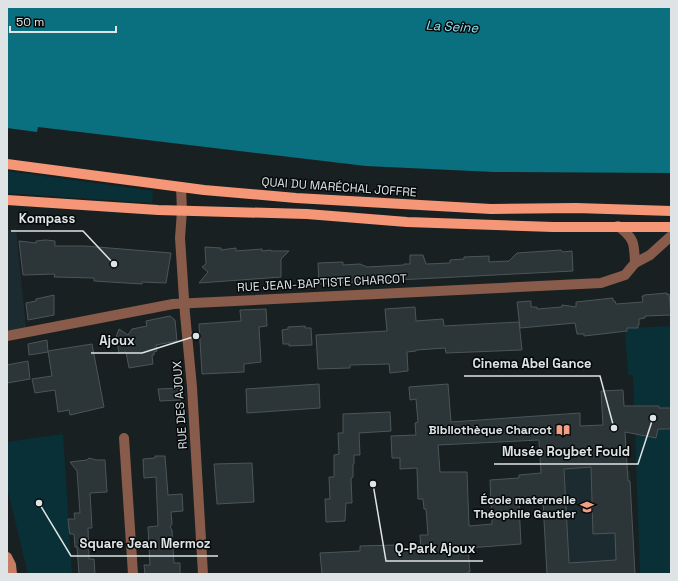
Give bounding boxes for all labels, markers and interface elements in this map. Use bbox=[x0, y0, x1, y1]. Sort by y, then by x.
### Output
scale bar bbox=[10, 8, 116, 34]
text: 50 m bbox=[16, 14, 44, 30]
water label: La Seine bbox=[425, 17, 480, 36]
street label: QUAI DU MARÉCHAL JOFFRE bbox=[261, 174, 417, 200]
callout: Kompass bbox=[11, 206, 83, 231]
text: Kompass bbox=[19, 210, 75, 227]
street label: RUE JEAN-BAPTISTE CHARCOT bbox=[237, 271, 407, 295]
callout: Ajoux bbox=[91, 328, 142, 353]
text: Ajoux bbox=[99, 332, 135, 349]
callout: Cinema Abel Gance bbox=[464, 351, 600, 376]
text: Cinema Abel Gance bbox=[472, 355, 592, 372]
street label: RUE DES AJOUX bbox=[169, 360, 191, 450]
place label: Bibliothèque Charcot bbox=[429, 422, 552, 438]
library icon: Bibliothèque Charcot bbox=[555, 422, 571, 438]
callout: Musée Roybet Fould bbox=[494, 439, 638, 464]
text: Musée Roybet Fould bbox=[502, 443, 630, 460]
place label: École maternelle Théophile Gautier bbox=[473, 492, 576, 522]
school or university icon: École maternelle Théophile Gautier bbox=[579, 499, 595, 515]
callout: Square Jean Mermoz bbox=[71, 531, 218, 556]
text: Square Jean Mermoz bbox=[80, 535, 211, 552]
callout: Q-Park Ajoux bbox=[386, 536, 483, 561]
text: Q-Park Ajoux bbox=[395, 540, 476, 557]

